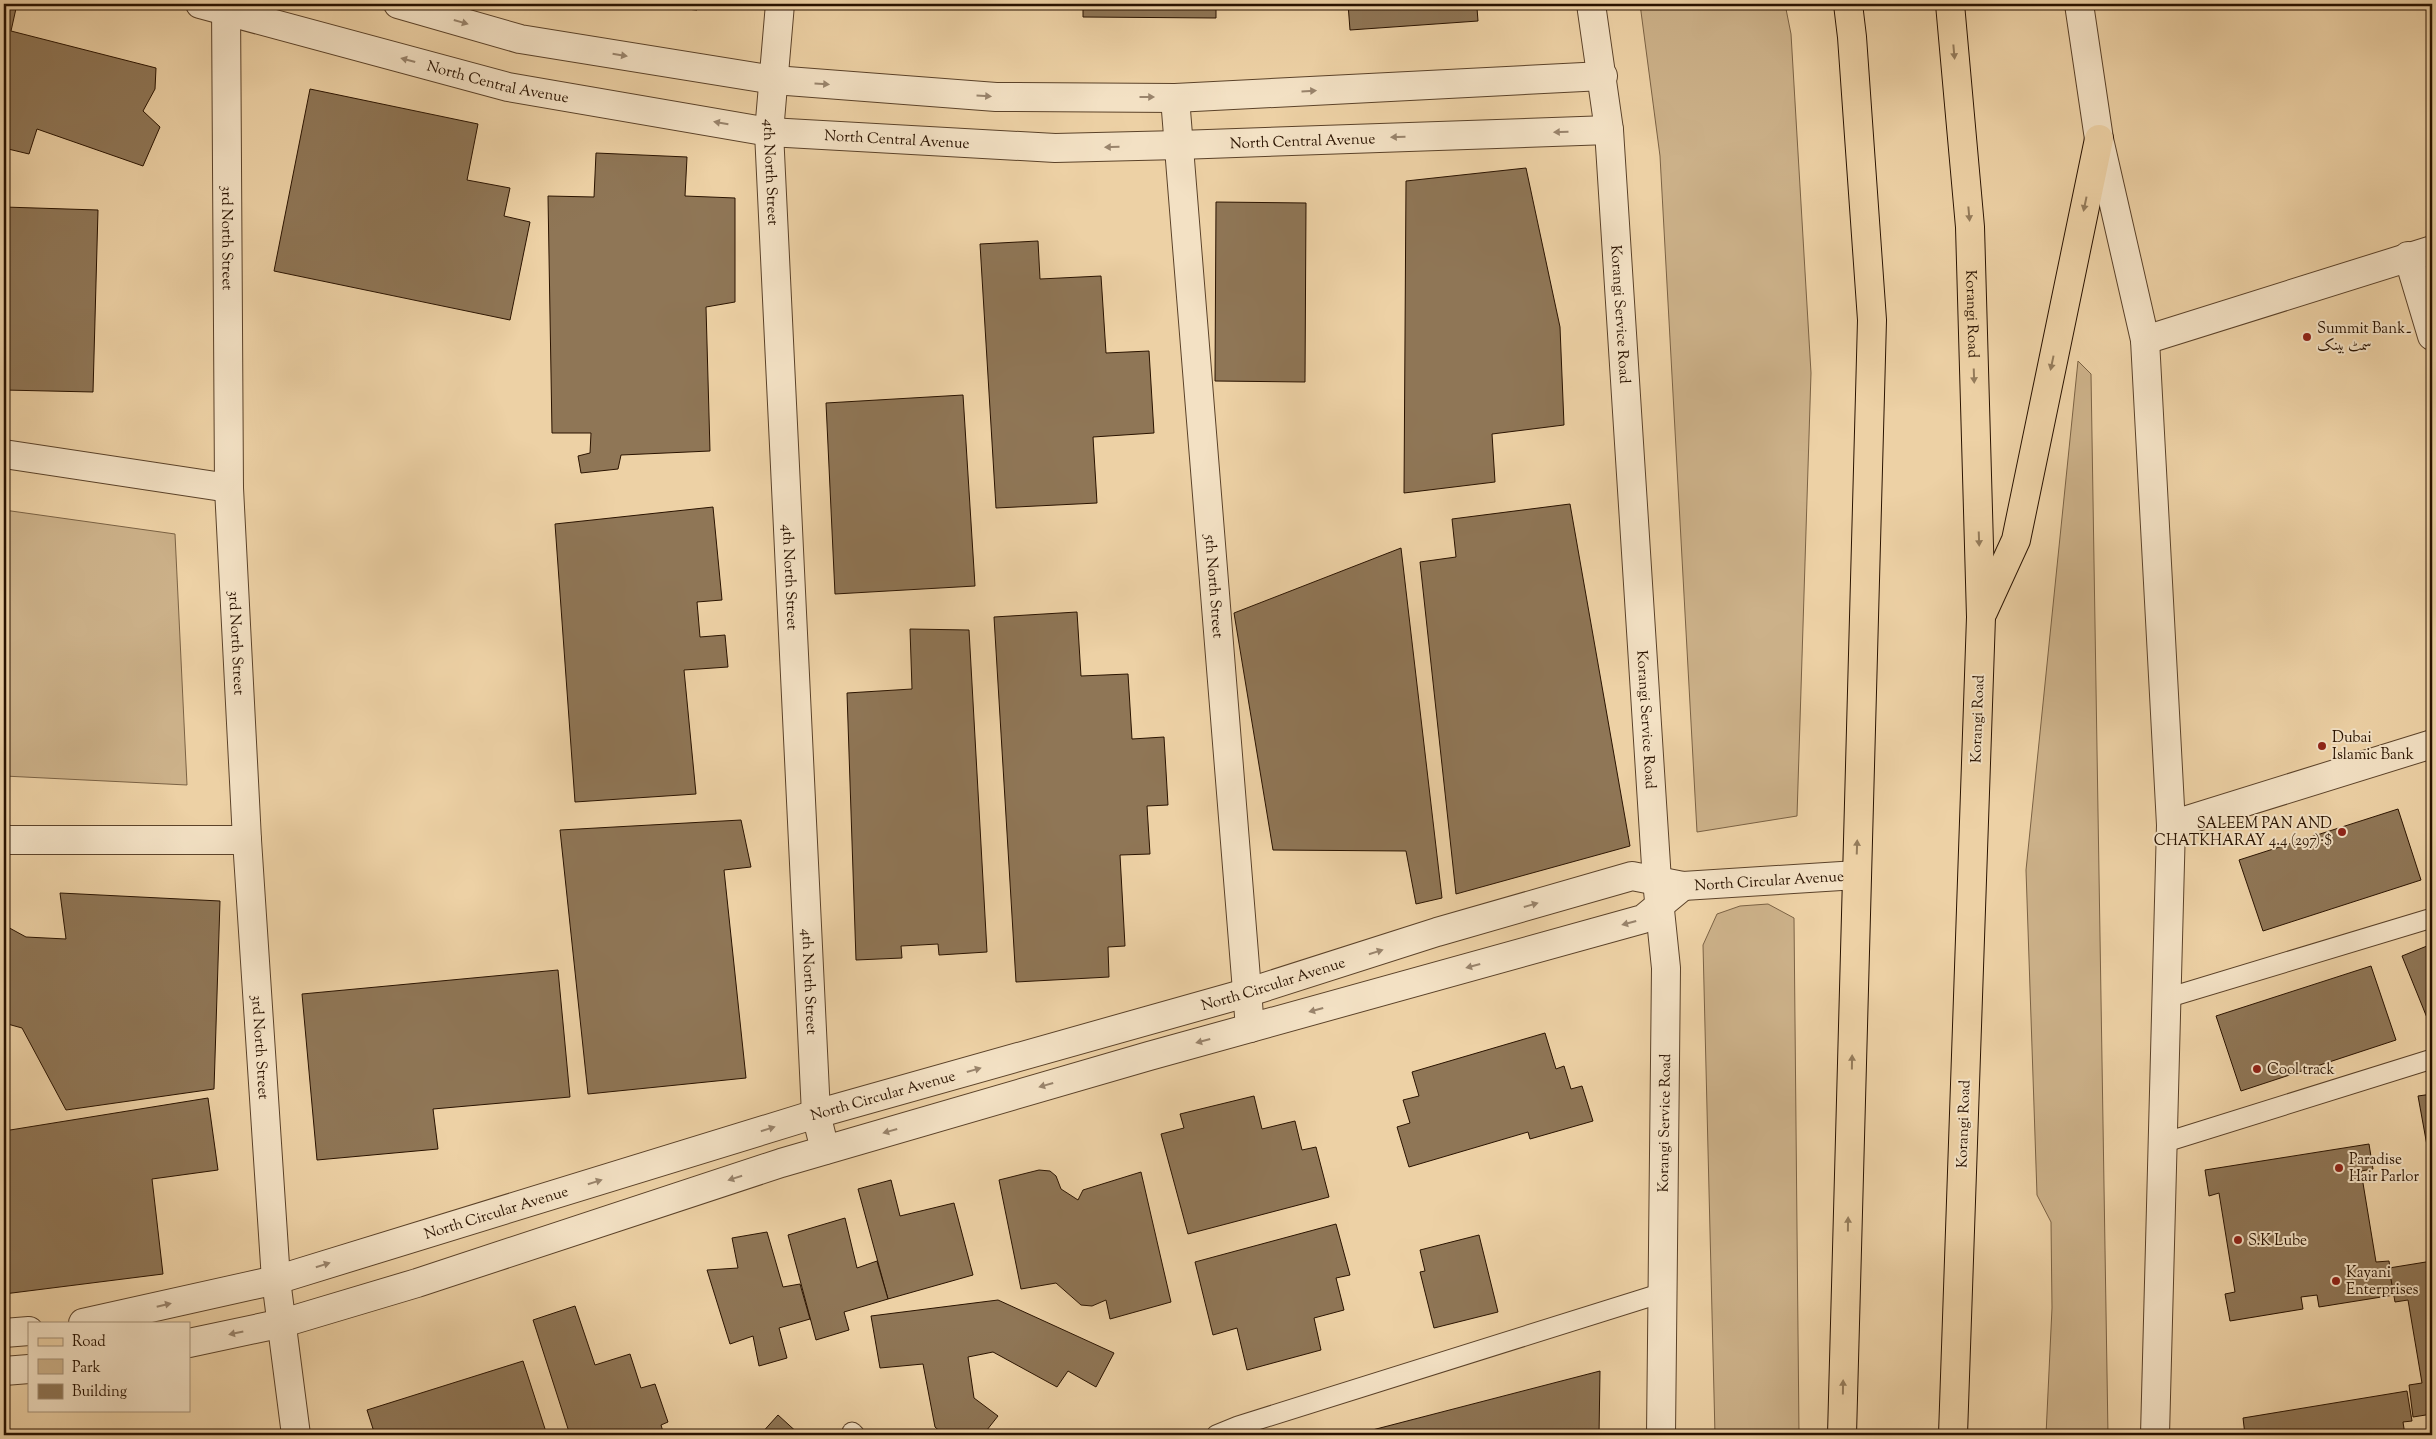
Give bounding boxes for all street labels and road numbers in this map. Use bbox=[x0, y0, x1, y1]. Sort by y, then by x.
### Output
street label: North Central Avenue bbox=[424, 57, 570, 109]
street label: 4th North Street bbox=[757, 118, 782, 226]
street label: North Central Avenue bbox=[824, 126, 970, 155]
street label: North Central Avenue bbox=[1230, 129, 1376, 155]
street label: 3rd North Street bbox=[215, 186, 237, 290]
street label: Korangi Service Road bbox=[1604, 244, 1634, 385]
street label: Korangi Road bbox=[1959, 270, 1983, 359]
street label: 4th North Street bbox=[776, 524, 802, 631]
street label: 5th North Street bbox=[1198, 533, 1228, 639]
street label: 3rd North Street bbox=[222, 590, 249, 696]
street label: Korangi Service Road bbox=[1630, 650, 1660, 790]
street label: Korangi Road bbox=[1966, 674, 1991, 763]
street label: North Circular Avenue bbox=[1694, 867, 1845, 897]
street label: 4th North Street bbox=[795, 928, 821, 1035]
street label: North Circular Avenue bbox=[1199, 953, 1348, 1017]
street label: 3rd North Street bbox=[245, 994, 273, 1100]
street label: Korangi Service Road bbox=[1654, 1053, 1677, 1193]
street label: North Circular Avenue bbox=[808, 1066, 958, 1127]
street label: Korangi Road bbox=[1952, 1079, 1977, 1168]
street label: North Circular Avenue bbox=[422, 1182, 571, 1246]

